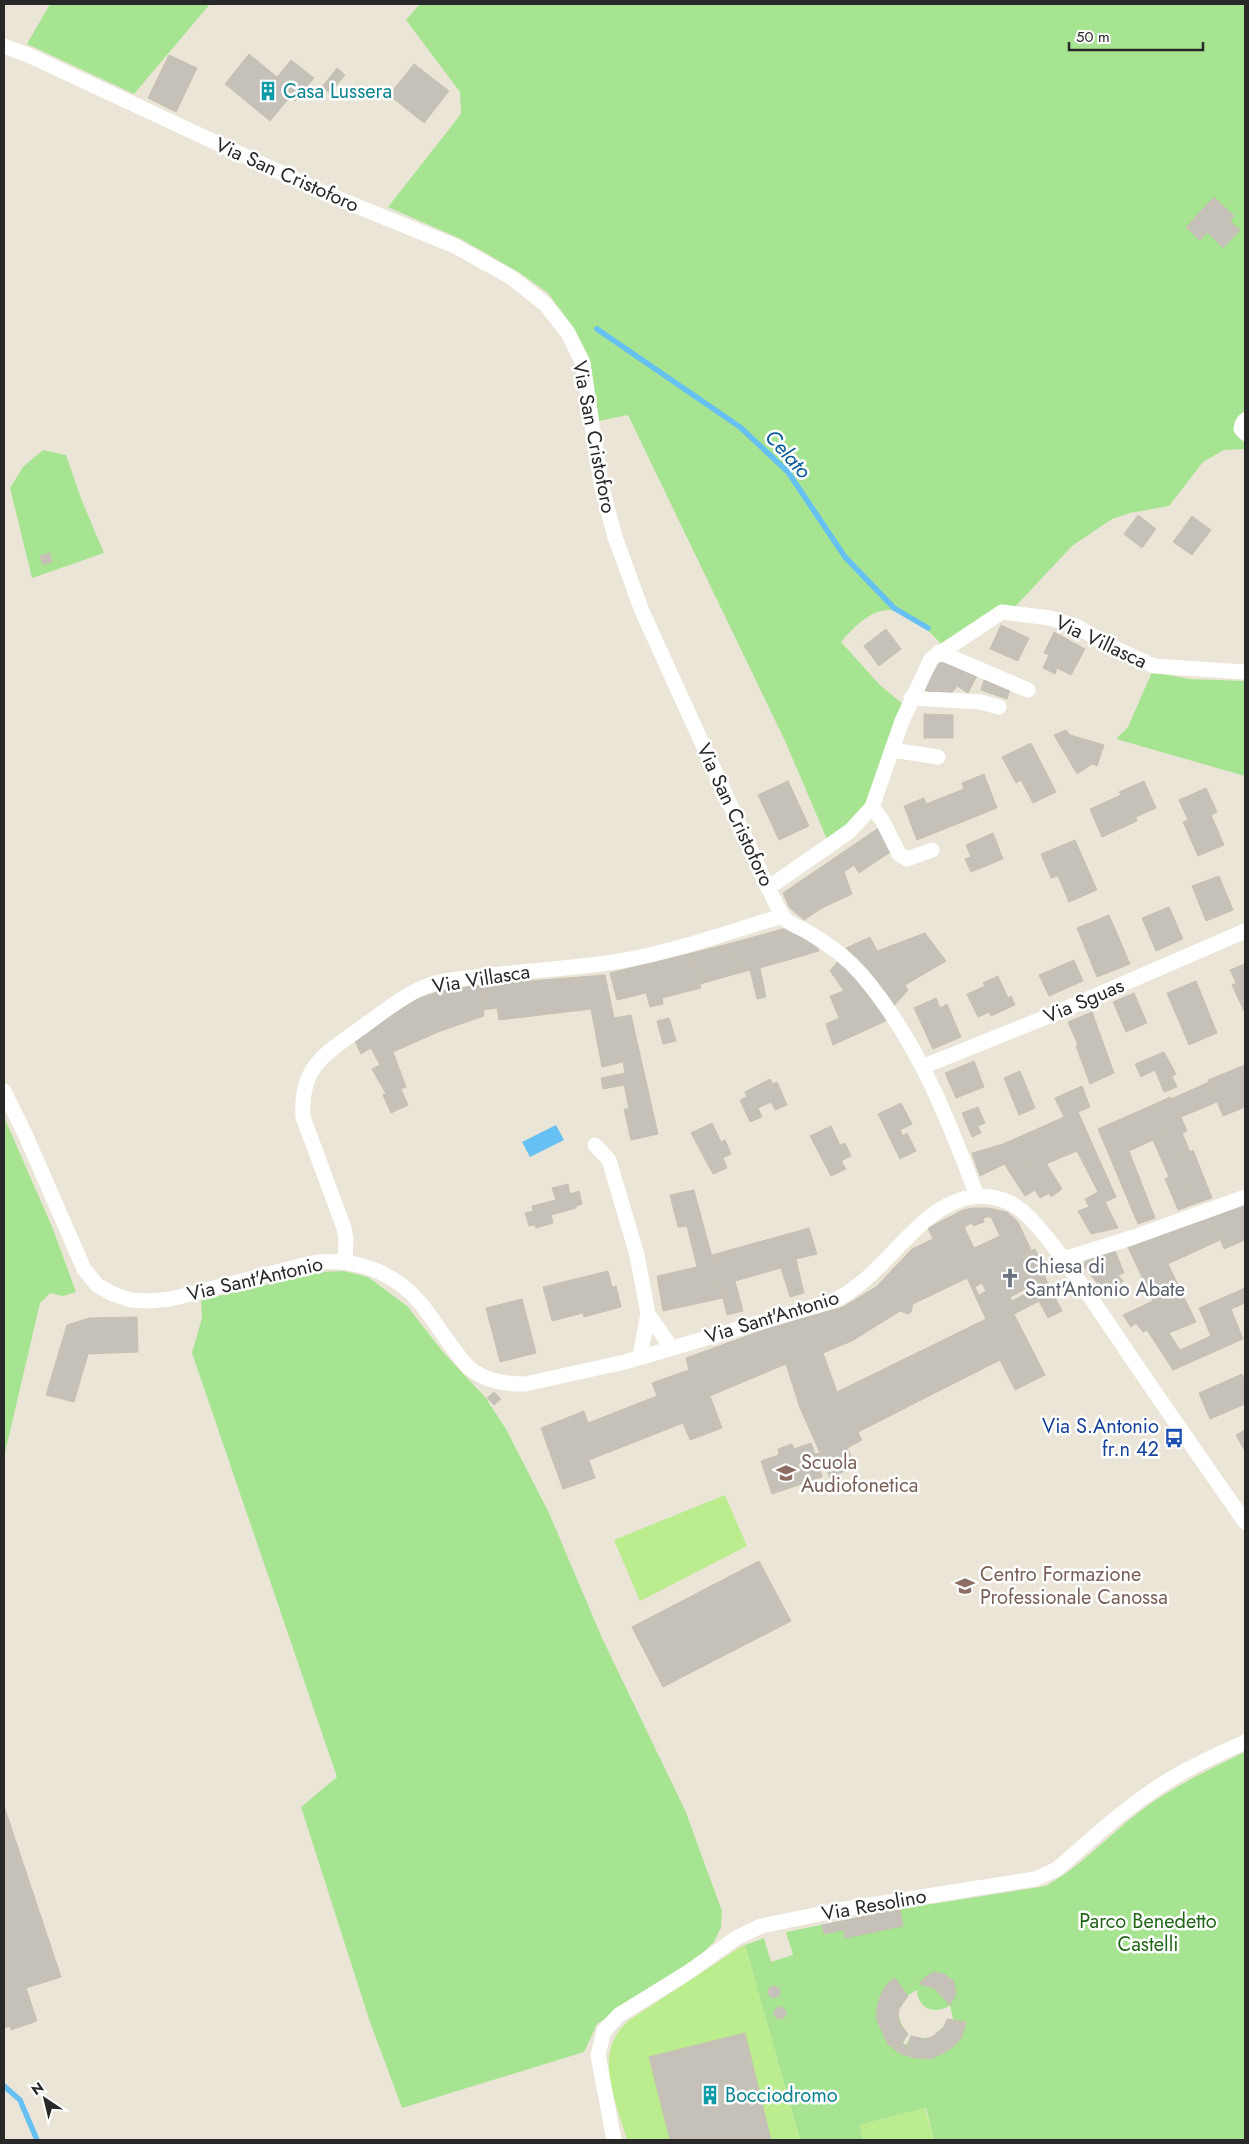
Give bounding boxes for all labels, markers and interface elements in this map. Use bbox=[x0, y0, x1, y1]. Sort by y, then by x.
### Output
scale bar bbox=[1069, 20, 1203, 52]
text: 50 m bbox=[1076, 26, 1110, 48]
place label: Casa Lussera bbox=[283, 77, 392, 106]
building icon: Casa Lussera bbox=[257, 80, 279, 102]
street label: Via San Cristoforo bbox=[210, 130, 364, 220]
street label: Via San Cristoforo bbox=[565, 358, 623, 516]
water label: Celato bbox=[758, 423, 818, 485]
street label: Via Villasca bbox=[1050, 608, 1152, 676]
street label: Via San Cristoforo bbox=[689, 739, 781, 891]
street label: Via Villasca bbox=[430, 957, 532, 1001]
street label: Via Sguas bbox=[1039, 971, 1129, 1031]
street label: Via Sant'Antonio bbox=[184, 1249, 326, 1309]
place label: Chiesa di Sant'Antonio Abate bbox=[1025, 1252, 1185, 1304]
church icon: Chiesa di Sant'Antonio Abate bbox=[999, 1267, 1021, 1289]
street label: Via Sant'Antonio bbox=[701, 1283, 843, 1351]
place label: Via S.Antonio fr.n 42 bbox=[1042, 1412, 1159, 1464]
bus stop icon: Via S.Antonio fr.n 42 bbox=[1163, 1427, 1185, 1449]
place label: Scuola Audiofonetica bbox=[801, 1448, 918, 1500]
school or university icon: Scuola Audiofonetica bbox=[775, 1462, 797, 1484]
place label: Centro Formazione Professionale Canossa bbox=[980, 1560, 1168, 1612]
school or university icon: Centro Formazione Professionale Canossa bbox=[954, 1575, 976, 1597]
street label: Via Resolino bbox=[819, 1882, 929, 1928]
park label: Parco Benedetto Castelli bbox=[1079, 1907, 1217, 1959]
north arrow bbox=[20, 2074, 70, 2124]
text: N bbox=[27, 2077, 48, 2100]
place label: Bocciodromo bbox=[725, 2081, 838, 2110]
building icon: Bocciodromo bbox=[699, 2084, 721, 2106]

